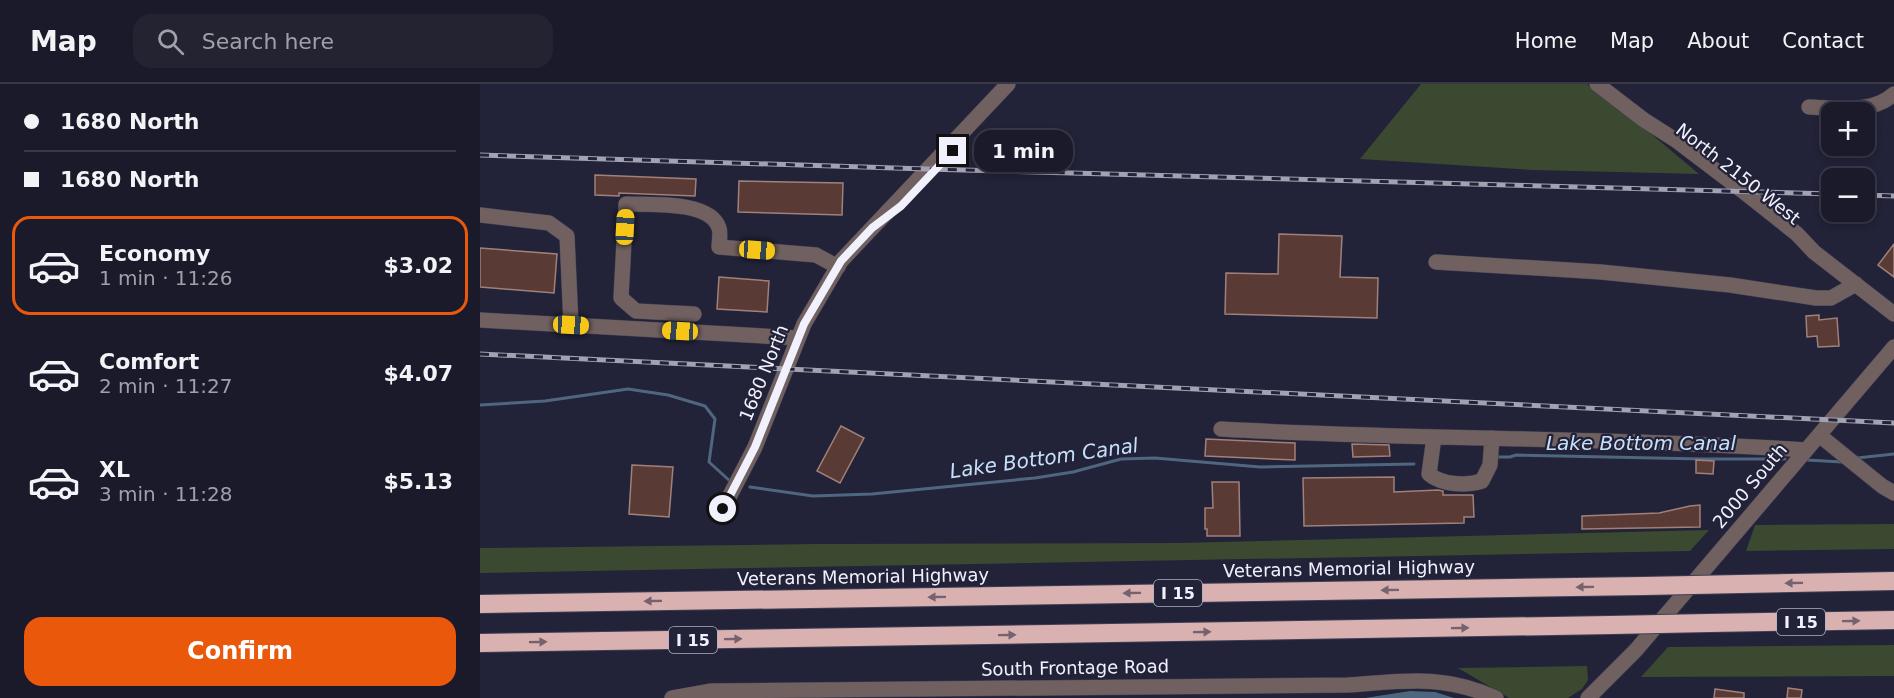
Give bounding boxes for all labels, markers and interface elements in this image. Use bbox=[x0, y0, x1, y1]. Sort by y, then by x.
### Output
search box bbox=[133, 14, 553, 68]
text: Map bbox=[30, 25, 97, 58]
icon: search bbox=[154, 25, 187, 58]
text: Search here bbox=[202, 29, 334, 54]
text: Home bbox=[1515, 29, 1577, 53]
text: Map bbox=[1610, 29, 1654, 53]
text: About bbox=[1687, 29, 1749, 53]
text: Contact bbox=[1782, 29, 1864, 53]
map controls bbox=[1821, 102, 1875, 222]
button: + bbox=[1821, 102, 1875, 156]
text: 1680 North bbox=[60, 109, 199, 134]
street label: North 2150 West bbox=[1672, 119, 1805, 229]
callout: 1 min bbox=[974, 130, 1073, 172]
route end bbox=[939, 137, 966, 164]
text: 1 min bbox=[992, 139, 1055, 163]
text: 1680 North bbox=[60, 167, 199, 192]
button: − bbox=[1821, 168, 1875, 222]
car bbox=[615, 209, 635, 245]
icon: car bbox=[27, 239, 81, 293]
car bbox=[738, 240, 776, 260]
text: Economy bbox=[99, 241, 210, 266]
text: $3.02 bbox=[383, 253, 453, 278]
text: 1 min · 11:26 bbox=[99, 266, 233, 290]
car bbox=[553, 315, 589, 335]
car bbox=[662, 321, 698, 341]
street label: 1680 North bbox=[735, 322, 792, 424]
icon: car bbox=[27, 347, 81, 401]
text: Comfort bbox=[99, 349, 199, 374]
text: $4.07 bbox=[383, 361, 453, 386]
text: 2 min · 11:27 bbox=[99, 374, 233, 398]
water label: Lake Bottom Canal bbox=[1546, 431, 1736, 455]
water label: Lake Bottom Canal bbox=[948, 433, 1140, 483]
street label: 2000 South bbox=[1708, 439, 1791, 532]
icon: car bbox=[27, 455, 81, 509]
text: XL bbox=[99, 457, 130, 482]
text: $5.13 bbox=[383, 469, 453, 494]
text: 3 min · 11:28 bbox=[99, 482, 233, 506]
route start bbox=[709, 495, 736, 522]
street label: Veterans Memorial Highway bbox=[1223, 556, 1476, 581]
street label: Veterans Memorial Highway bbox=[737, 564, 990, 589]
one-way arrow bbox=[1784, 578, 1803, 588]
road number: I 15 bbox=[1154, 580, 1202, 606]
one-way arrow bbox=[1576, 582, 1595, 592]
one-way arrow bbox=[1381, 585, 1400, 595]
one-way arrow bbox=[1123, 589, 1142, 598]
one-way arrow bbox=[928, 592, 947, 601]
one-way arrow bbox=[643, 596, 662, 606]
road number: I 15 bbox=[1777, 609, 1825, 635]
one-way arrow bbox=[1842, 616, 1861, 626]
button: Confirm bbox=[24, 617, 456, 686]
one-way arrow bbox=[1450, 623, 1469, 632]
road number: I 15 bbox=[669, 627, 717, 653]
one-way arrow bbox=[1192, 627, 1211, 637]
one-way arrow bbox=[997, 630, 1016, 640]
one-way arrow bbox=[724, 634, 743, 644]
one-way arrow bbox=[529, 638, 548, 647]
street label: South Frontage Road bbox=[981, 655, 1169, 680]

